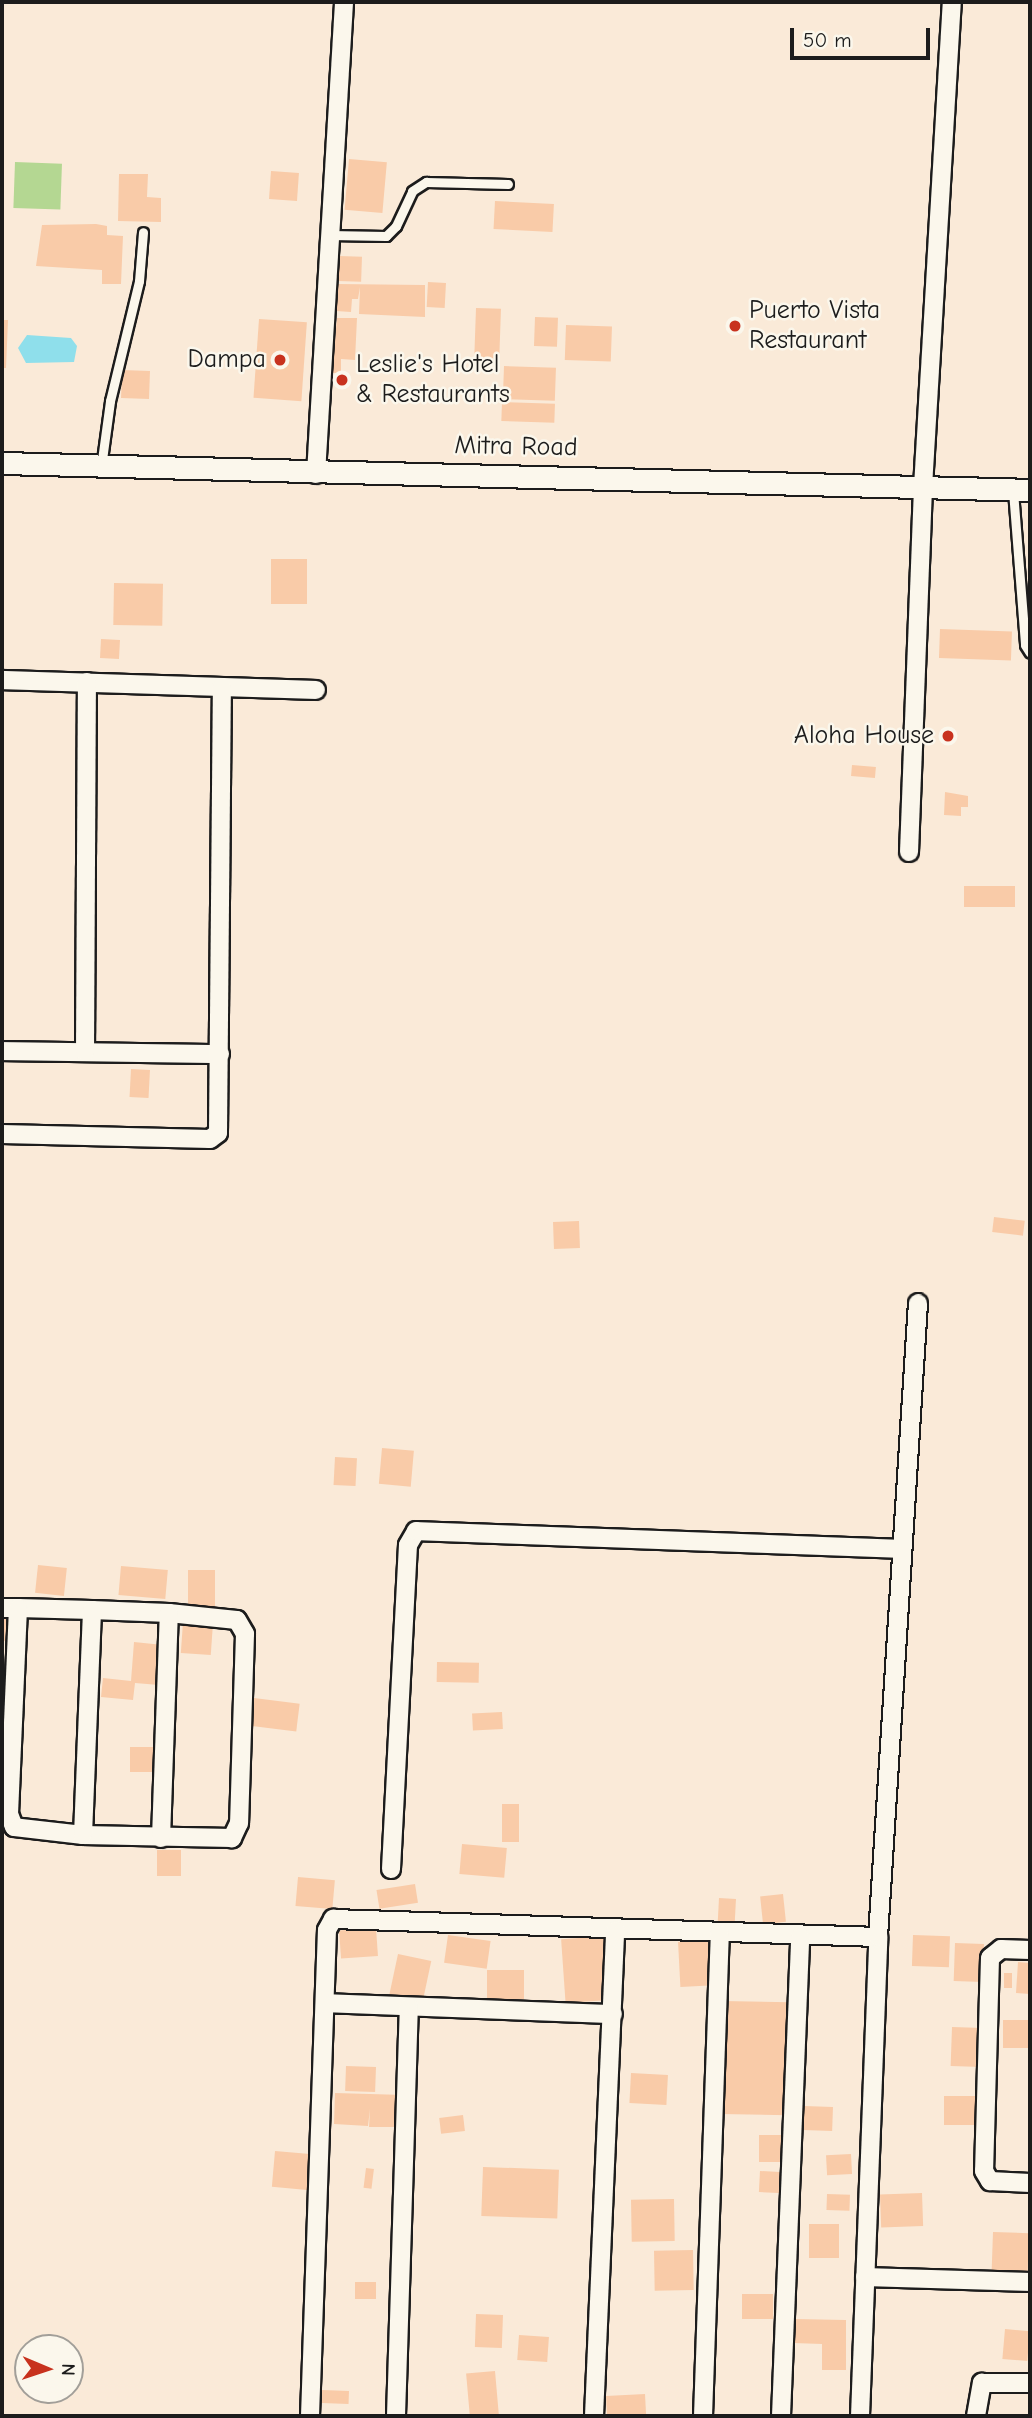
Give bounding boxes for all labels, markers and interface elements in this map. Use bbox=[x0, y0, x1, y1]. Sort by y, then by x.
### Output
scale bar bbox=[794, 14, 934, 58]
text: 50 m bbox=[803, 28, 852, 52]
place label: Puerto Vista Restaurant bbox=[749, 295, 880, 356]
marker: Puerto Vista Restaurant bbox=[727, 318, 743, 334]
place label: Dampa bbox=[188, 344, 266, 376]
place label: Leslie's Hotel & Restaurants bbox=[356, 349, 510, 410]
marker: Dampa bbox=[272, 352, 288, 368]
marker: Leslie's Hotel & Restaurants bbox=[334, 372, 350, 388]
street label: Mitra Road bbox=[454, 430, 578, 464]
place label: Aloha House bbox=[794, 720, 934, 752]
marker: Aloha House bbox=[940, 728, 956, 744]
north arrow bbox=[14, 2334, 84, 2404]
text: N bbox=[57, 2363, 79, 2376]

